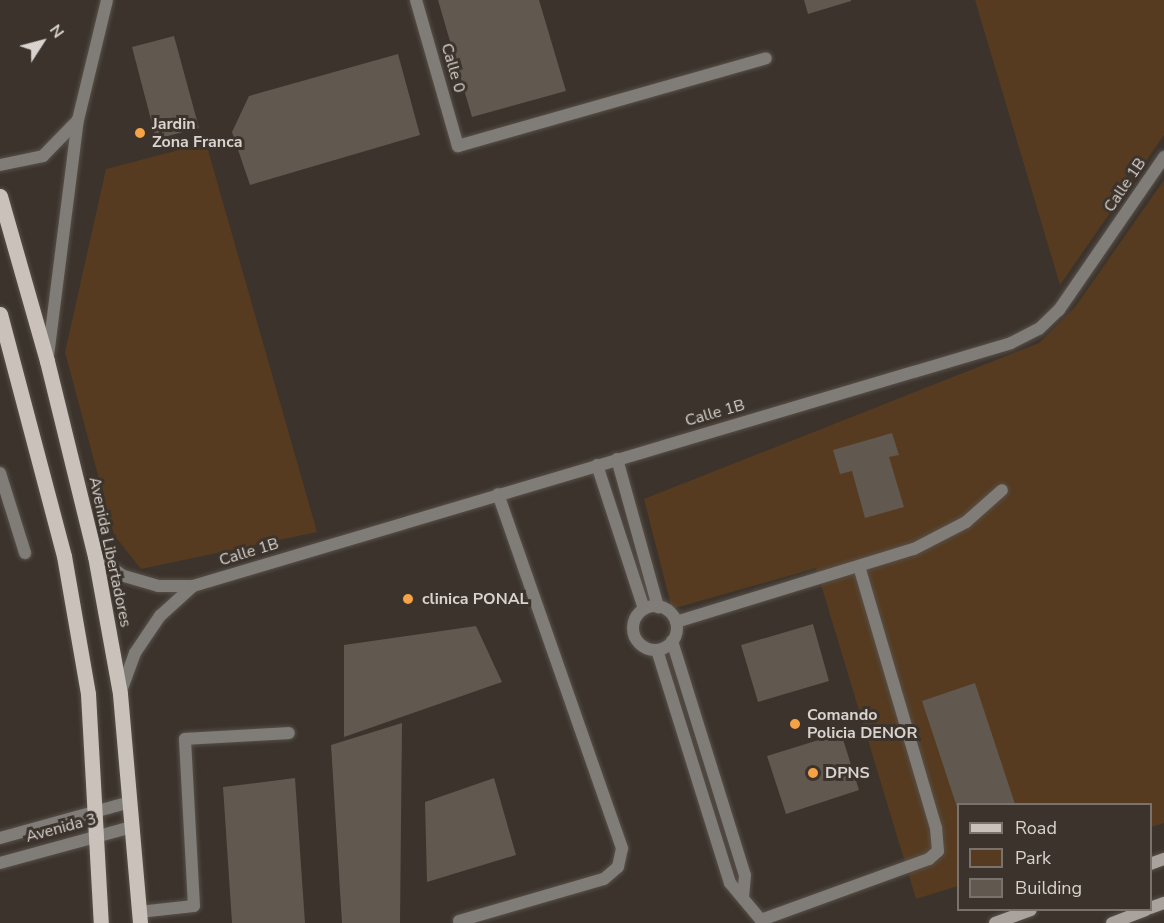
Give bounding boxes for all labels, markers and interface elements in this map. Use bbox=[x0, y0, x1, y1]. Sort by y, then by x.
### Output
north arrow bbox=[12, 12, 72, 72]
text: N bbox=[44, 20, 69, 43]
street label: Calle 0 bbox=[437, 41, 469, 95]
place label: Jardin Zona Franca bbox=[152, 114, 242, 152]
marker: Jardin Zona Franca bbox=[133, 126, 147, 140]
street label: Calle 1B bbox=[1100, 154, 1150, 216]
street label: Calle 1B bbox=[683, 395, 747, 431]
street label: Avenida Libertadores bbox=[85, 475, 135, 629]
street label: Calle 1B bbox=[217, 534, 281, 570]
place label: clinica PONAL bbox=[422, 589, 529, 609]
marker: clinica PONAL bbox=[399, 590, 417, 608]
place label: Comando Policia DENOR bbox=[807, 705, 917, 743]
marker: Comando Policia DENOR bbox=[788, 717, 802, 731]
place label: DPNS bbox=[825, 763, 870, 783]
marker: DPNS bbox=[806, 766, 820, 780]
legend bbox=[957, 803, 1152, 911]
street label: Avenida 3 bbox=[24, 809, 98, 847]
text: Road bbox=[1015, 816, 1057, 840]
text: Park bbox=[1015, 846, 1051, 870]
text: Building bbox=[1015, 876, 1082, 900]

